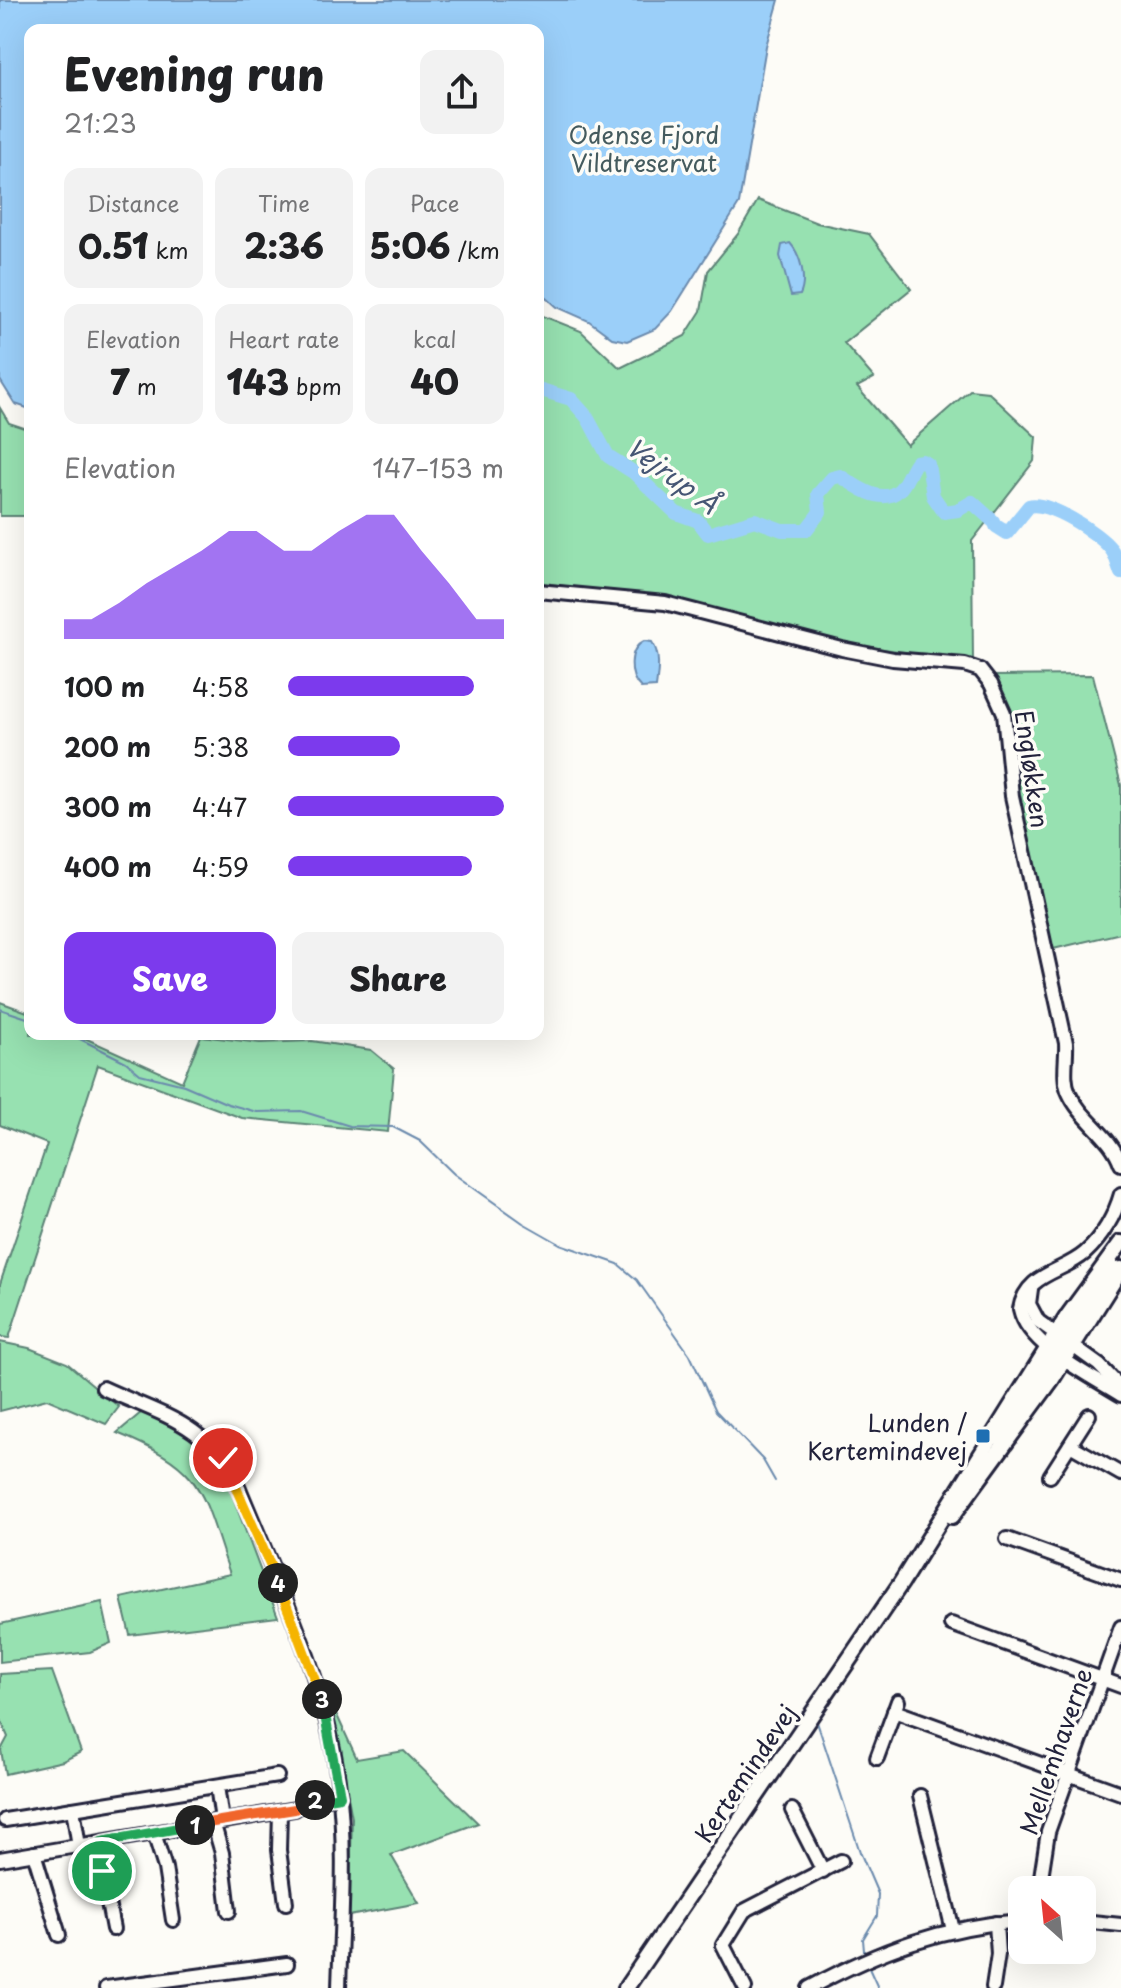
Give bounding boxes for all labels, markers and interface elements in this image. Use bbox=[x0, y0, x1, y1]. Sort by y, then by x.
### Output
text: Evening run bbox=[64, 40, 325, 106]
button: share bbox=[420, 50, 504, 134]
text: 21:23 bbox=[64, 103, 137, 142]
park label: Odense Fjord Vildtreservat bbox=[569, 116, 719, 180]
text: Distance bbox=[87, 186, 179, 219]
text: Time bbox=[258, 186, 310, 219]
text: Pace bbox=[410, 186, 459, 219]
text: 0.51 bbox=[78, 219, 148, 271]
text: 2:36 bbox=[244, 219, 324, 271]
text: 5:06 bbox=[370, 219, 451, 271]
text: km bbox=[148, 233, 189, 266]
text: /km bbox=[451, 233, 500, 266]
text: Elevation bbox=[86, 322, 181, 355]
text: Heart rate bbox=[228, 322, 340, 355]
text: kcal bbox=[413, 322, 457, 355]
text: 7 bbox=[110, 355, 130, 407]
text: 143 bbox=[226, 355, 289, 407]
text: 40 bbox=[410, 355, 459, 407]
text: m bbox=[130, 369, 157, 402]
text: bpm bbox=[289, 369, 342, 402]
water label: Vejrup Å bbox=[619, 427, 728, 523]
text: Elevation bbox=[64, 448, 176, 487]
text: 147–153 m bbox=[372, 448, 504, 487]
text: 100 m bbox=[64, 667, 145, 706]
text: 4:58 bbox=[192, 667, 250, 706]
street label: Engløkken bbox=[1007, 708, 1059, 830]
text: 200 m bbox=[64, 727, 151, 766]
text: 5:38 bbox=[192, 727, 250, 766]
text: 300 m bbox=[64, 787, 152, 826]
text: 4:47 bbox=[192, 787, 247, 826]
text: 400 m bbox=[64, 847, 152, 886]
text: 4:59 bbox=[192, 847, 249, 886]
button: Save bbox=[64, 932, 276, 1024]
button: Share bbox=[292, 932, 504, 1024]
place label: Lunden / Kertemindevej bbox=[807, 1404, 967, 1468]
pin bbox=[189, 1424, 257, 1492]
marker: Lunden / Kertemindevej bbox=[974, 1427, 992, 1445]
icon: check bbox=[201, 1436, 245, 1480]
pin: 4 bbox=[258, 1563, 298, 1603]
text: 4 bbox=[271, 1566, 285, 1599]
street label: Mellemhaverne bbox=[1010, 1663, 1100, 1839]
pin: 3 bbox=[302, 1679, 342, 1719]
text: 3 bbox=[315, 1682, 329, 1715]
street label: Kertemindevej bbox=[685, 1697, 805, 1849]
pin: 2 bbox=[295, 1780, 335, 1820]
text: 2 bbox=[307, 1783, 323, 1816]
pin: 1 bbox=[175, 1805, 215, 1845]
text: 1 bbox=[190, 1808, 200, 1841]
pin bbox=[68, 1837, 136, 1905]
icon: arrive bbox=[80, 1849, 124, 1893]
north arrow bbox=[1008, 1876, 1096, 1964]
map controls bbox=[1008, 1876, 1096, 1964]

